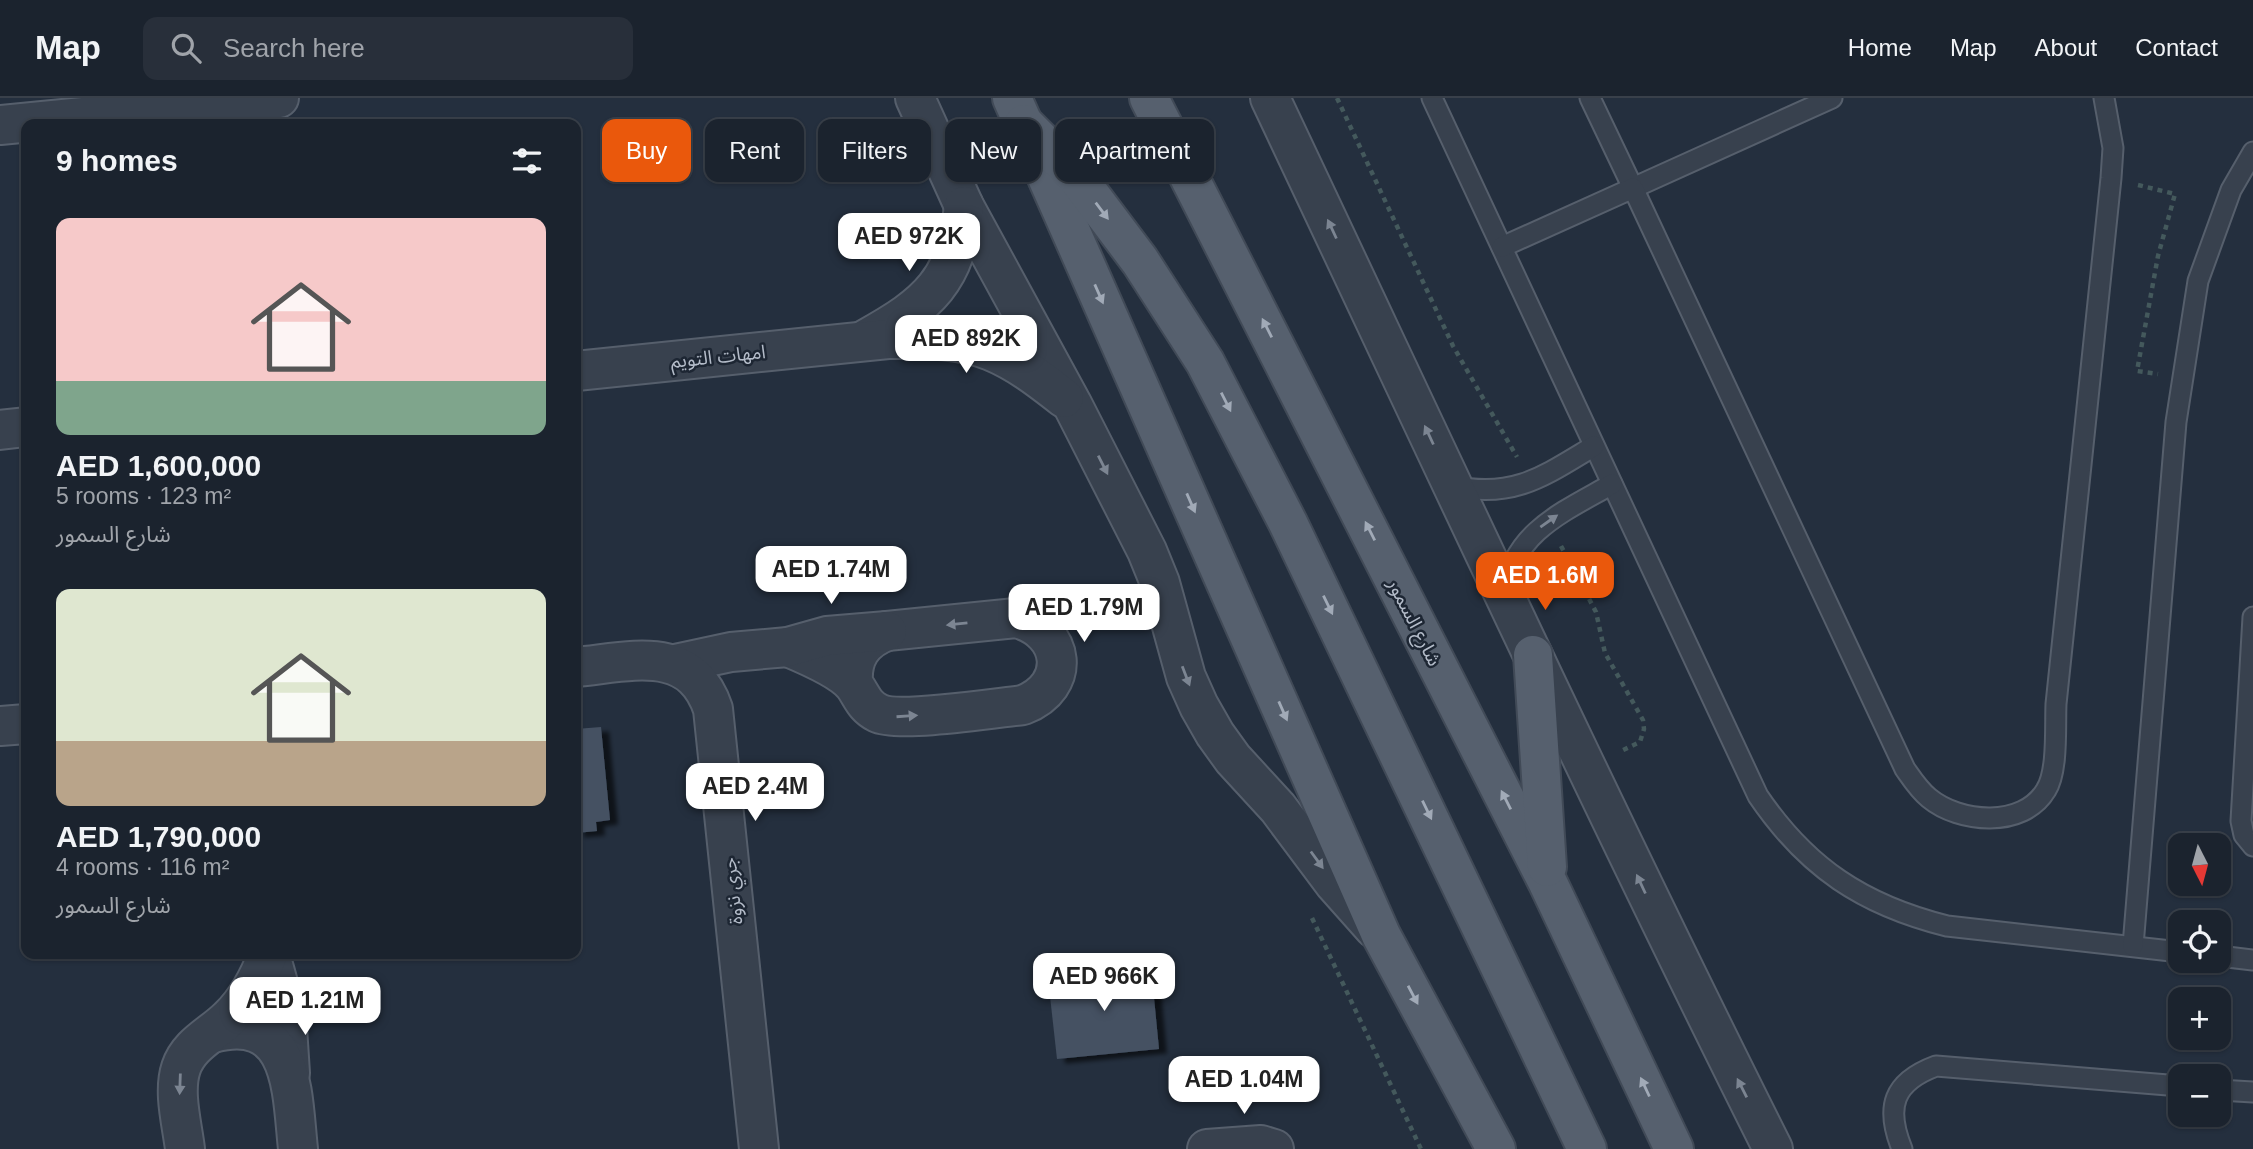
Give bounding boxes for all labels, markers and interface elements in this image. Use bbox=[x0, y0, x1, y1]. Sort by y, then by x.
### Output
search box bbox=[143, 17, 633, 80]
text: Map bbox=[35, 29, 101, 66]
icon: search bbox=[167, 29, 205, 67]
text: Search here bbox=[223, 33, 365, 63]
text: Home bbox=[1848, 34, 1912, 61]
text: Map bbox=[1950, 34, 1997, 61]
text: About bbox=[2035, 34, 2097, 61]
text: Contact bbox=[2135, 34, 2218, 61]
chip: Buy bbox=[602, 119, 691, 182]
chip: Rent bbox=[705, 119, 804, 182]
chip: Filters bbox=[818, 119, 931, 182]
chip: New bbox=[945, 119, 1041, 182]
chip: Apartment bbox=[1055, 119, 1214, 182]
icon: filters bbox=[508, 142, 546, 180]
text: 9 homes bbox=[56, 144, 178, 177]
one-way arrow bbox=[1095, 202, 1110, 220]
pin: AED 972K bbox=[837, 214, 981, 273]
one-way arrow bbox=[1326, 219, 1338, 239]
text: AED 972K bbox=[854, 223, 964, 249]
icon: home bbox=[238, 264, 364, 390]
one-way arrow bbox=[1094, 284, 1105, 305]
pin: AED 892K bbox=[894, 316, 1038, 375]
one-way arrow bbox=[1261, 319, 1273, 338]
text: AED 892K bbox=[911, 325, 1021, 351]
street label: امهات التويم bbox=[669, 341, 767, 376]
one-way arrow bbox=[1220, 392, 1231, 412]
one-way arrow bbox=[1423, 425, 1435, 445]
text: AED 1,600,000 bbox=[56, 449, 261, 482]
one-way arrow bbox=[1098, 455, 1109, 475]
text: 5 rooms · 123 m² bbox=[56, 483, 231, 509]
one-way arrow bbox=[1186, 492, 1197, 513]
one-way arrow bbox=[1540, 514, 1558, 528]
text: شارع السمور bbox=[56, 521, 171, 547]
one-way arrow bbox=[1364, 521, 1375, 541]
pin: AED 1.74M bbox=[751, 546, 911, 606]
pin: AED 1.6M bbox=[1473, 552, 1617, 612]
text: AED 1.74M bbox=[772, 556, 890, 582]
text: AED 1.6M bbox=[1492, 562, 1598, 588]
street label: شارع السمور bbox=[1381, 574, 1445, 671]
pin: AED 1.79M bbox=[1004, 584, 1164, 644]
text: AED 1.79M bbox=[1025, 594, 1143, 620]
one-way arrow bbox=[1322, 595, 1334, 615]
one-way arrow bbox=[946, 618, 968, 629]
icon: home bbox=[238, 635, 364, 761]
one-way arrow bbox=[1181, 665, 1192, 686]
one-way arrow bbox=[1277, 701, 1289, 721]
one-way arrow bbox=[896, 710, 918, 721]
pin: AED 2.4M bbox=[683, 764, 827, 823]
text: AED 2.4M bbox=[702, 773, 808, 799]
one-way arrow bbox=[1500, 790, 1511, 810]
one-way arrow bbox=[1421, 800, 1433, 820]
text: AED 1,790,000 bbox=[56, 820, 261, 853]
north arrow bbox=[2168, 833, 2231, 896]
map controls bbox=[2168, 833, 2231, 1127]
one-way arrow bbox=[1310, 851, 1324, 869]
text: 4 rooms · 116 m² bbox=[56, 854, 229, 880]
street label: جري نزوة bbox=[719, 856, 751, 925]
one-way arrow bbox=[1635, 874, 1647, 894]
text: شارع السمور bbox=[56, 892, 171, 918]
button: locate bbox=[2168, 910, 2231, 973]
pin: AED 966K bbox=[1032, 954, 1176, 1013]
text: AED 966K bbox=[1049, 963, 1159, 989]
pin: AED 1.21M bbox=[225, 978, 385, 1037]
one-way arrow bbox=[1408, 985, 1419, 1005]
text: AED 1.21M bbox=[246, 987, 364, 1013]
button: + bbox=[2168, 987, 2231, 1050]
pin: AED 1.04M bbox=[1164, 1056, 1324, 1116]
button: − bbox=[2168, 1064, 2231, 1127]
text: AED 1.04M bbox=[1185, 1066, 1303, 1092]
one-way arrow bbox=[174, 1073, 186, 1095]
one-way arrow bbox=[1639, 1077, 1651, 1097]
one-way arrow bbox=[1737, 1078, 1748, 1098]

